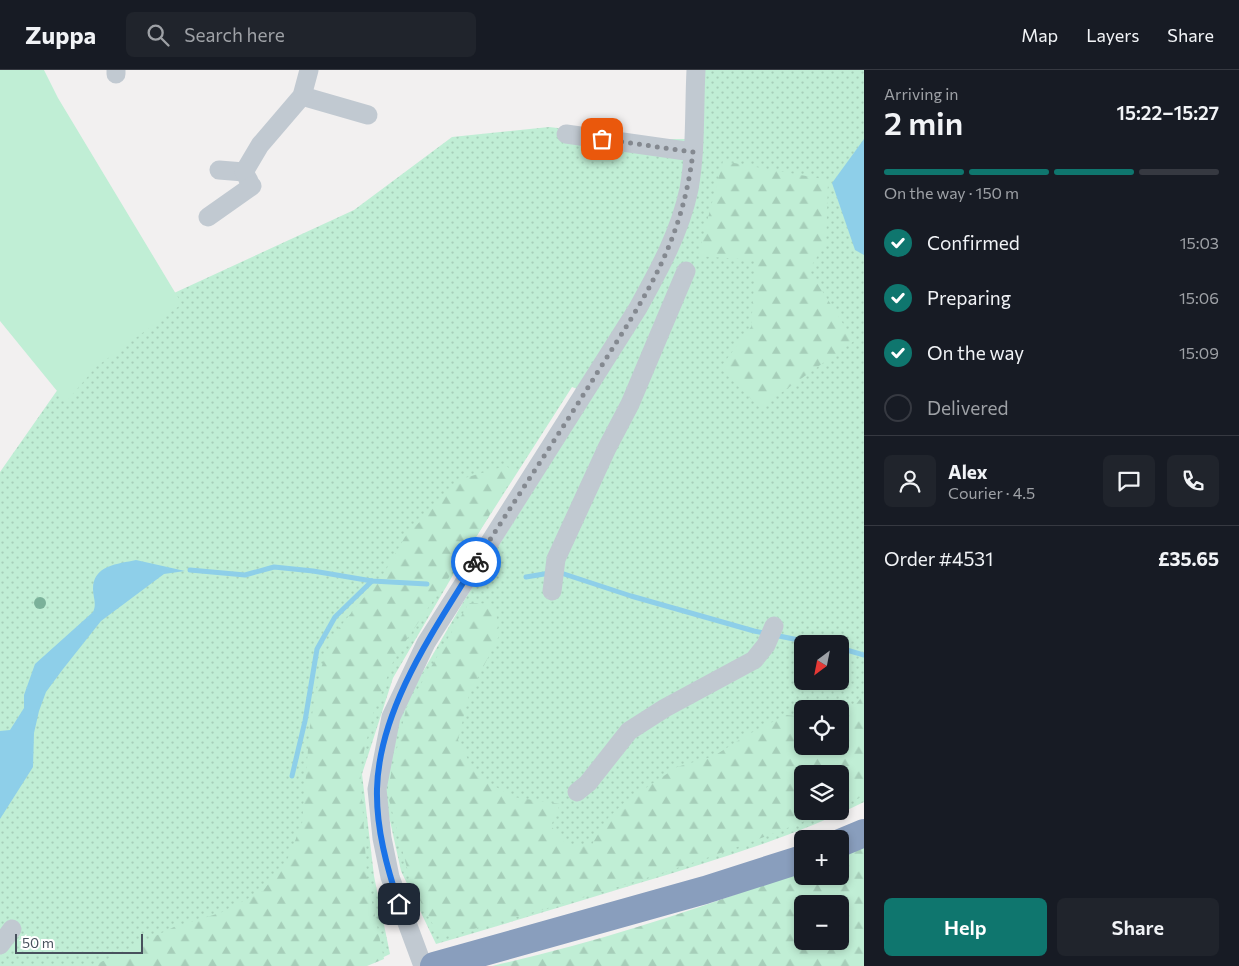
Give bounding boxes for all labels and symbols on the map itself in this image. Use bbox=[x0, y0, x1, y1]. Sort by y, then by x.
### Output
pin bbox=[581, 118, 623, 160]
courier bbox=[451, 537, 501, 587]
north arrow bbox=[794, 635, 849, 690]
pin bbox=[378, 883, 420, 925]
scale bar bbox=[15, 931, 142, 954]

